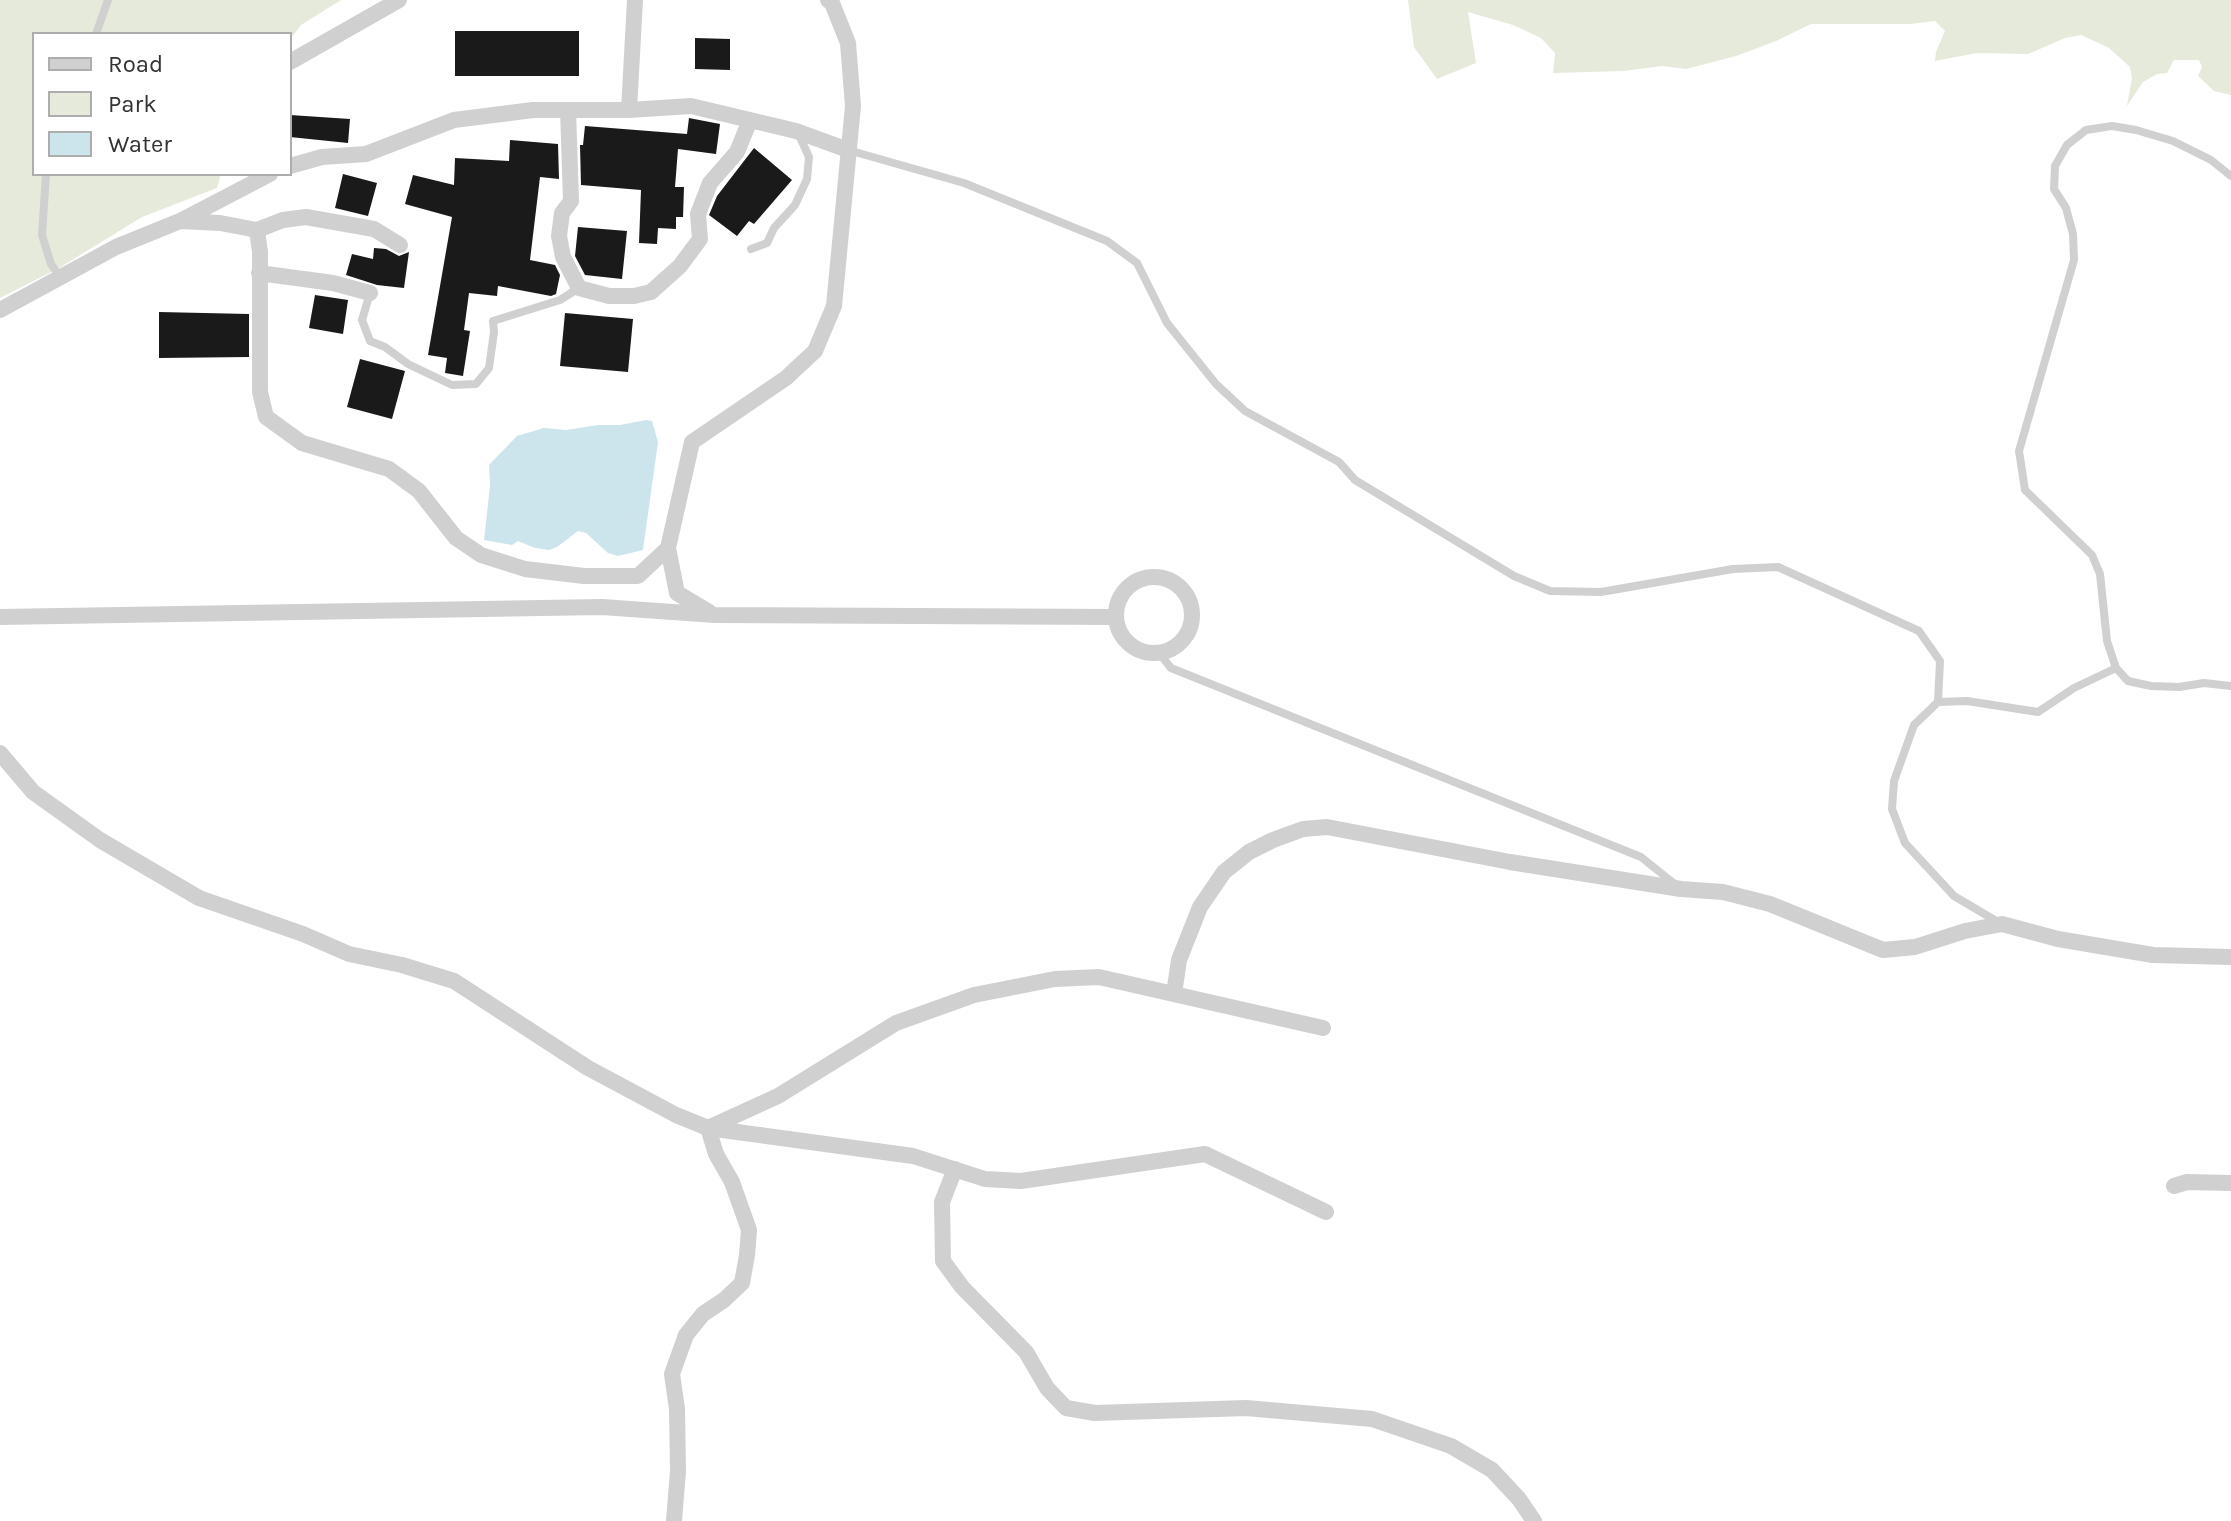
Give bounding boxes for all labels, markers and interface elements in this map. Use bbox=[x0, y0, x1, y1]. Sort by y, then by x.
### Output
legend bbox=[32, 32, 292, 176]
text: Road bbox=[108, 50, 163, 78]
text: Park bbox=[108, 90, 157, 118]
text: Water bbox=[108, 130, 172, 158]

